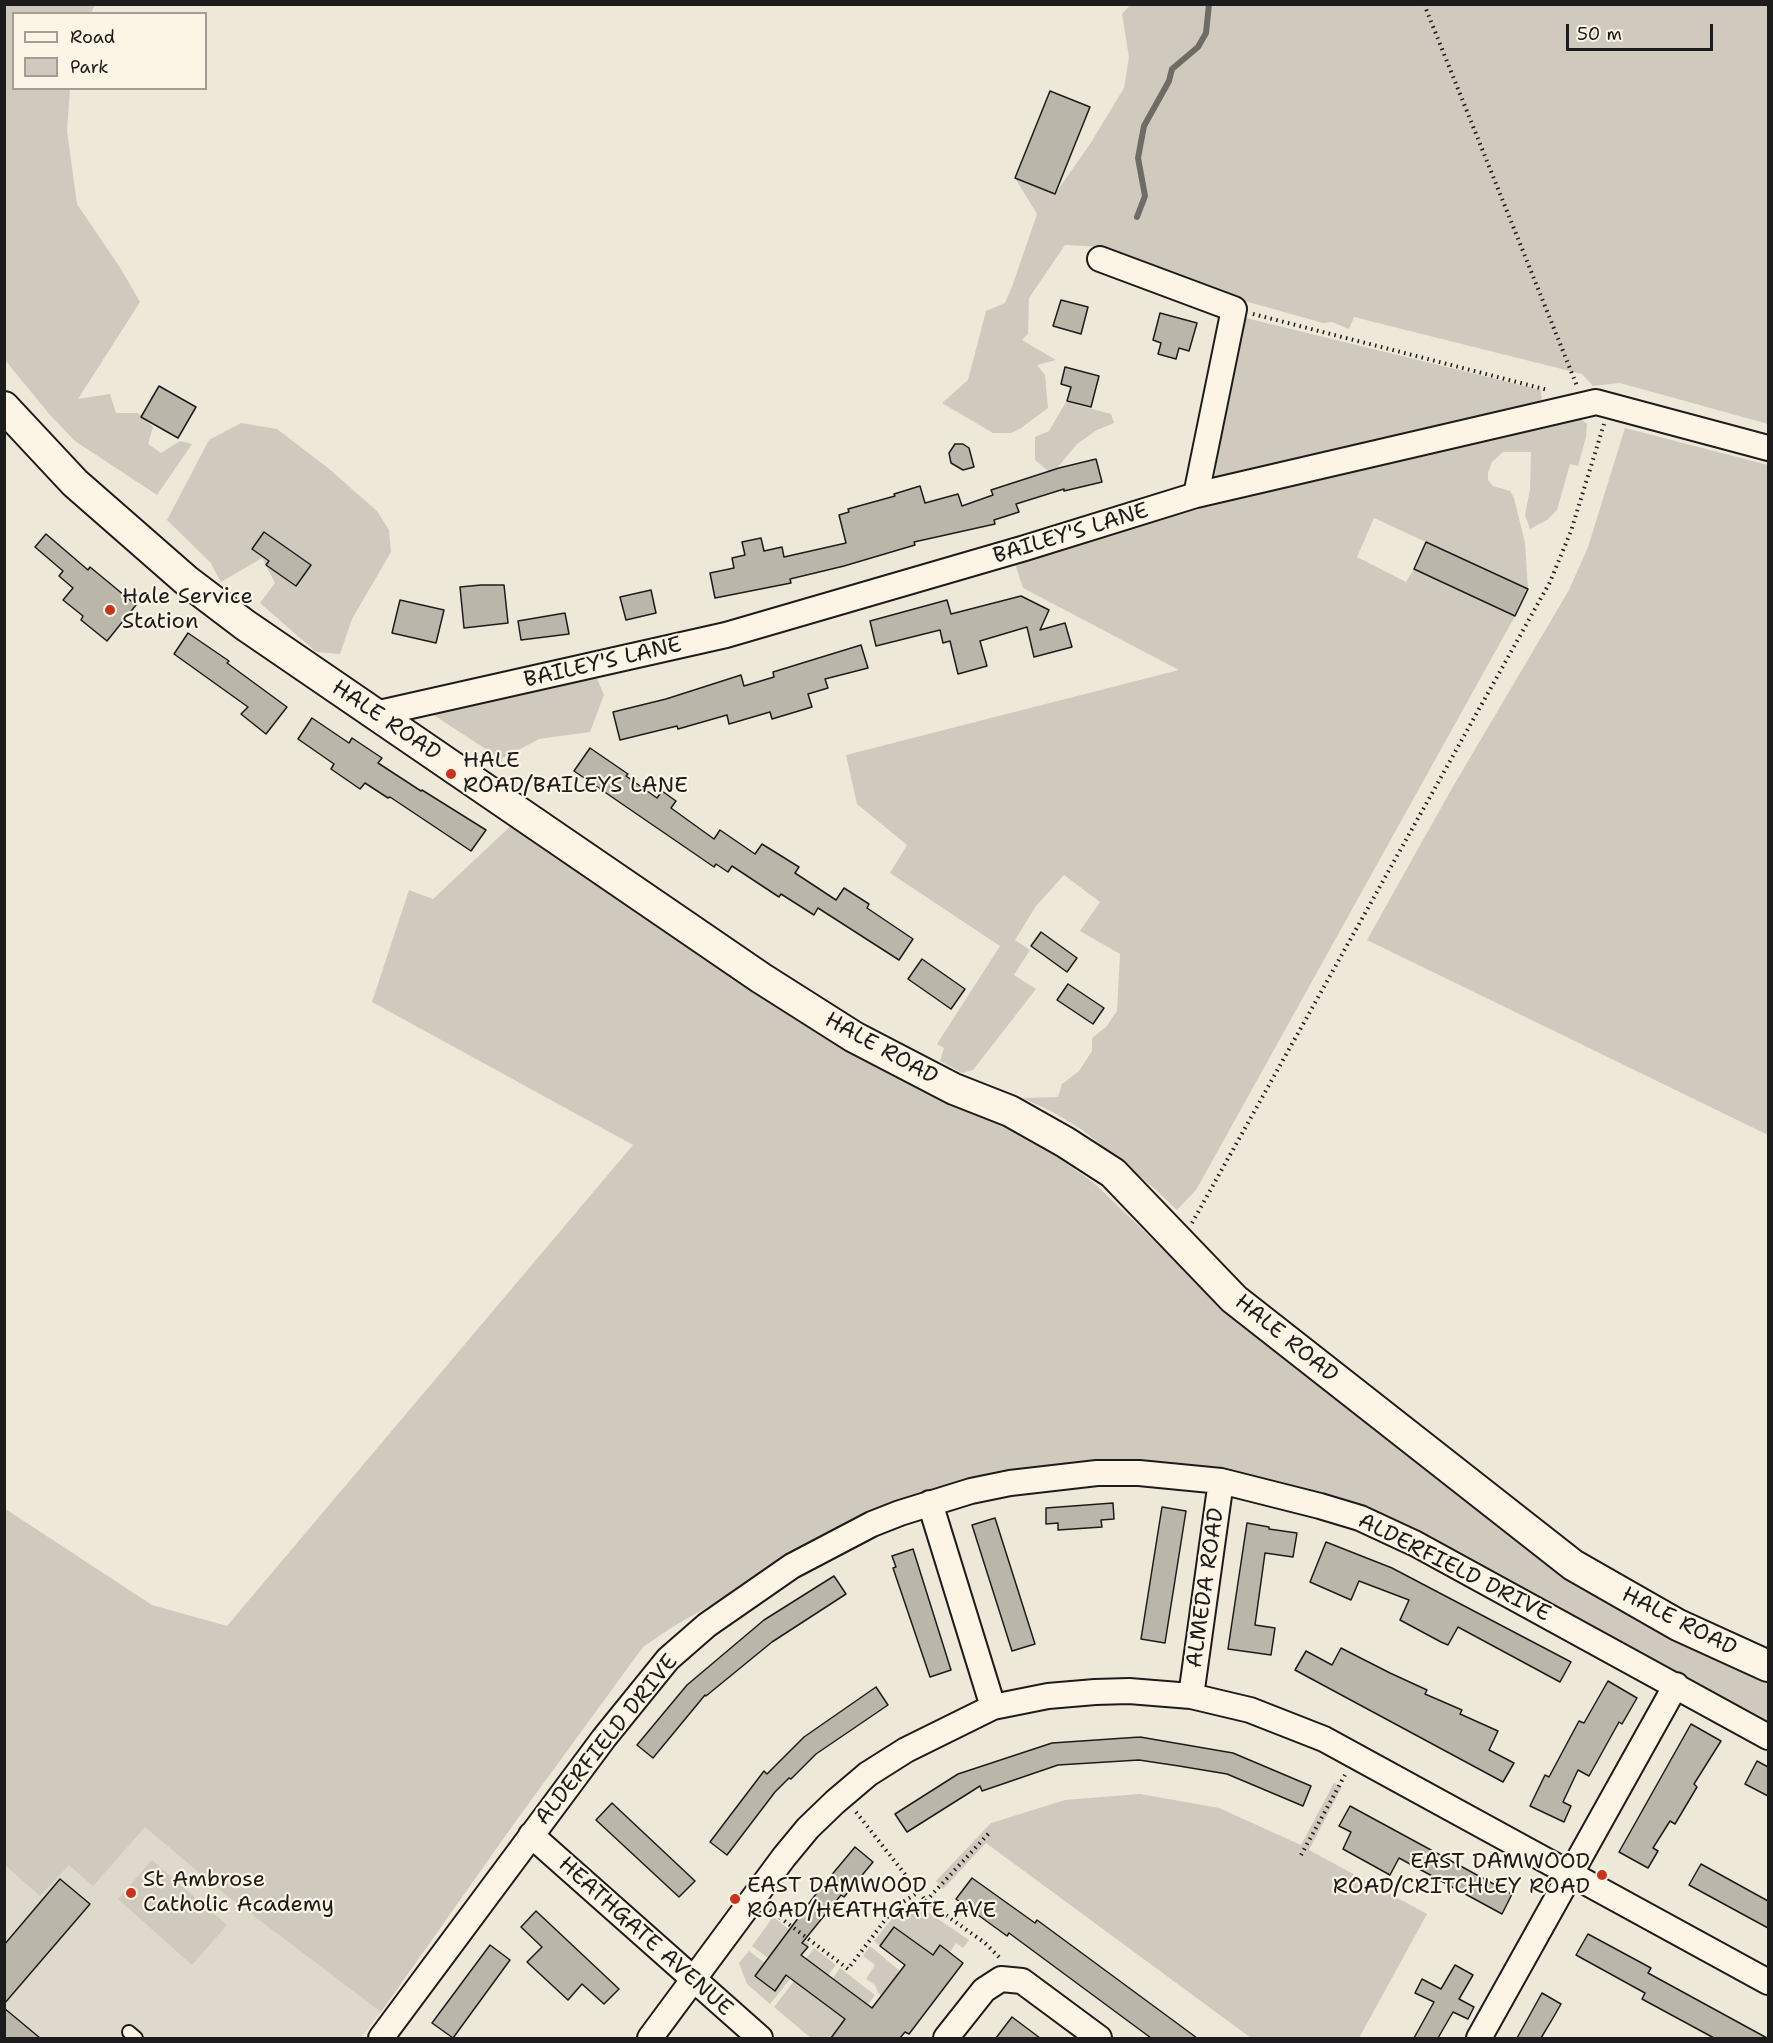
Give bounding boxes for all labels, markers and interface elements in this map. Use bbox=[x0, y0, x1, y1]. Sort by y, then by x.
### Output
legend bbox=[12, 12, 207, 90]
scale bar bbox=[1569, 12, 1716, 50]
text: 50 m bbox=[1577, 22, 1622, 46]
text: Road bbox=[70, 25, 115, 49]
text: Park bbox=[70, 55, 109, 79]
street label: BAILEY'S LANE bbox=[990, 498, 1152, 570]
place label: Hale Service Station bbox=[122, 584, 253, 636]
marker: Hale Service Station bbox=[103, 603, 117, 617]
street label: BAILEY'S LANE bbox=[522, 632, 684, 694]
street label: HALE ROAD bbox=[327, 675, 445, 767]
place label: HALE ROAD/BAILEYS LANE bbox=[463, 748, 688, 800]
marker: HALE ROAD/BAILEYS LANE bbox=[444, 767, 458, 781]
street label: HALE ROAD bbox=[820, 1007, 942, 1091]
street label: HALE ROAD bbox=[1229, 1289, 1343, 1389]
street label: ALMEDA ROAD bbox=[1182, 1506, 1230, 1670]
street label: ALDERFIELD DRIVE bbox=[1353, 1508, 1555, 1628]
street label: HALE ROAD bbox=[1617, 1582, 1741, 1662]
street label: ALDERFIELD DRIVE bbox=[530, 1649, 684, 1831]
place label: EAST DAMWOOD ROAD/CRITCHLEY ROAD bbox=[1333, 1849, 1590, 1900]
street label: HEATHGATE AVENUE bbox=[552, 1852, 738, 2022]
place label: St Ambrose Catholic Academy bbox=[143, 1867, 334, 1918]
marker: EAST DAMWOOD ROAD/CRITCHLEY ROAD bbox=[1595, 1868, 1609, 1882]
place label: EAST DAMWOOD ROAD/HEATHGATE AVE bbox=[747, 1873, 996, 1924]
marker: St Ambrose Catholic Academy bbox=[124, 1886, 138, 1900]
marker: EAST DAMWOOD ROAD/HEATHGATE AVE bbox=[728, 1892, 742, 1906]

